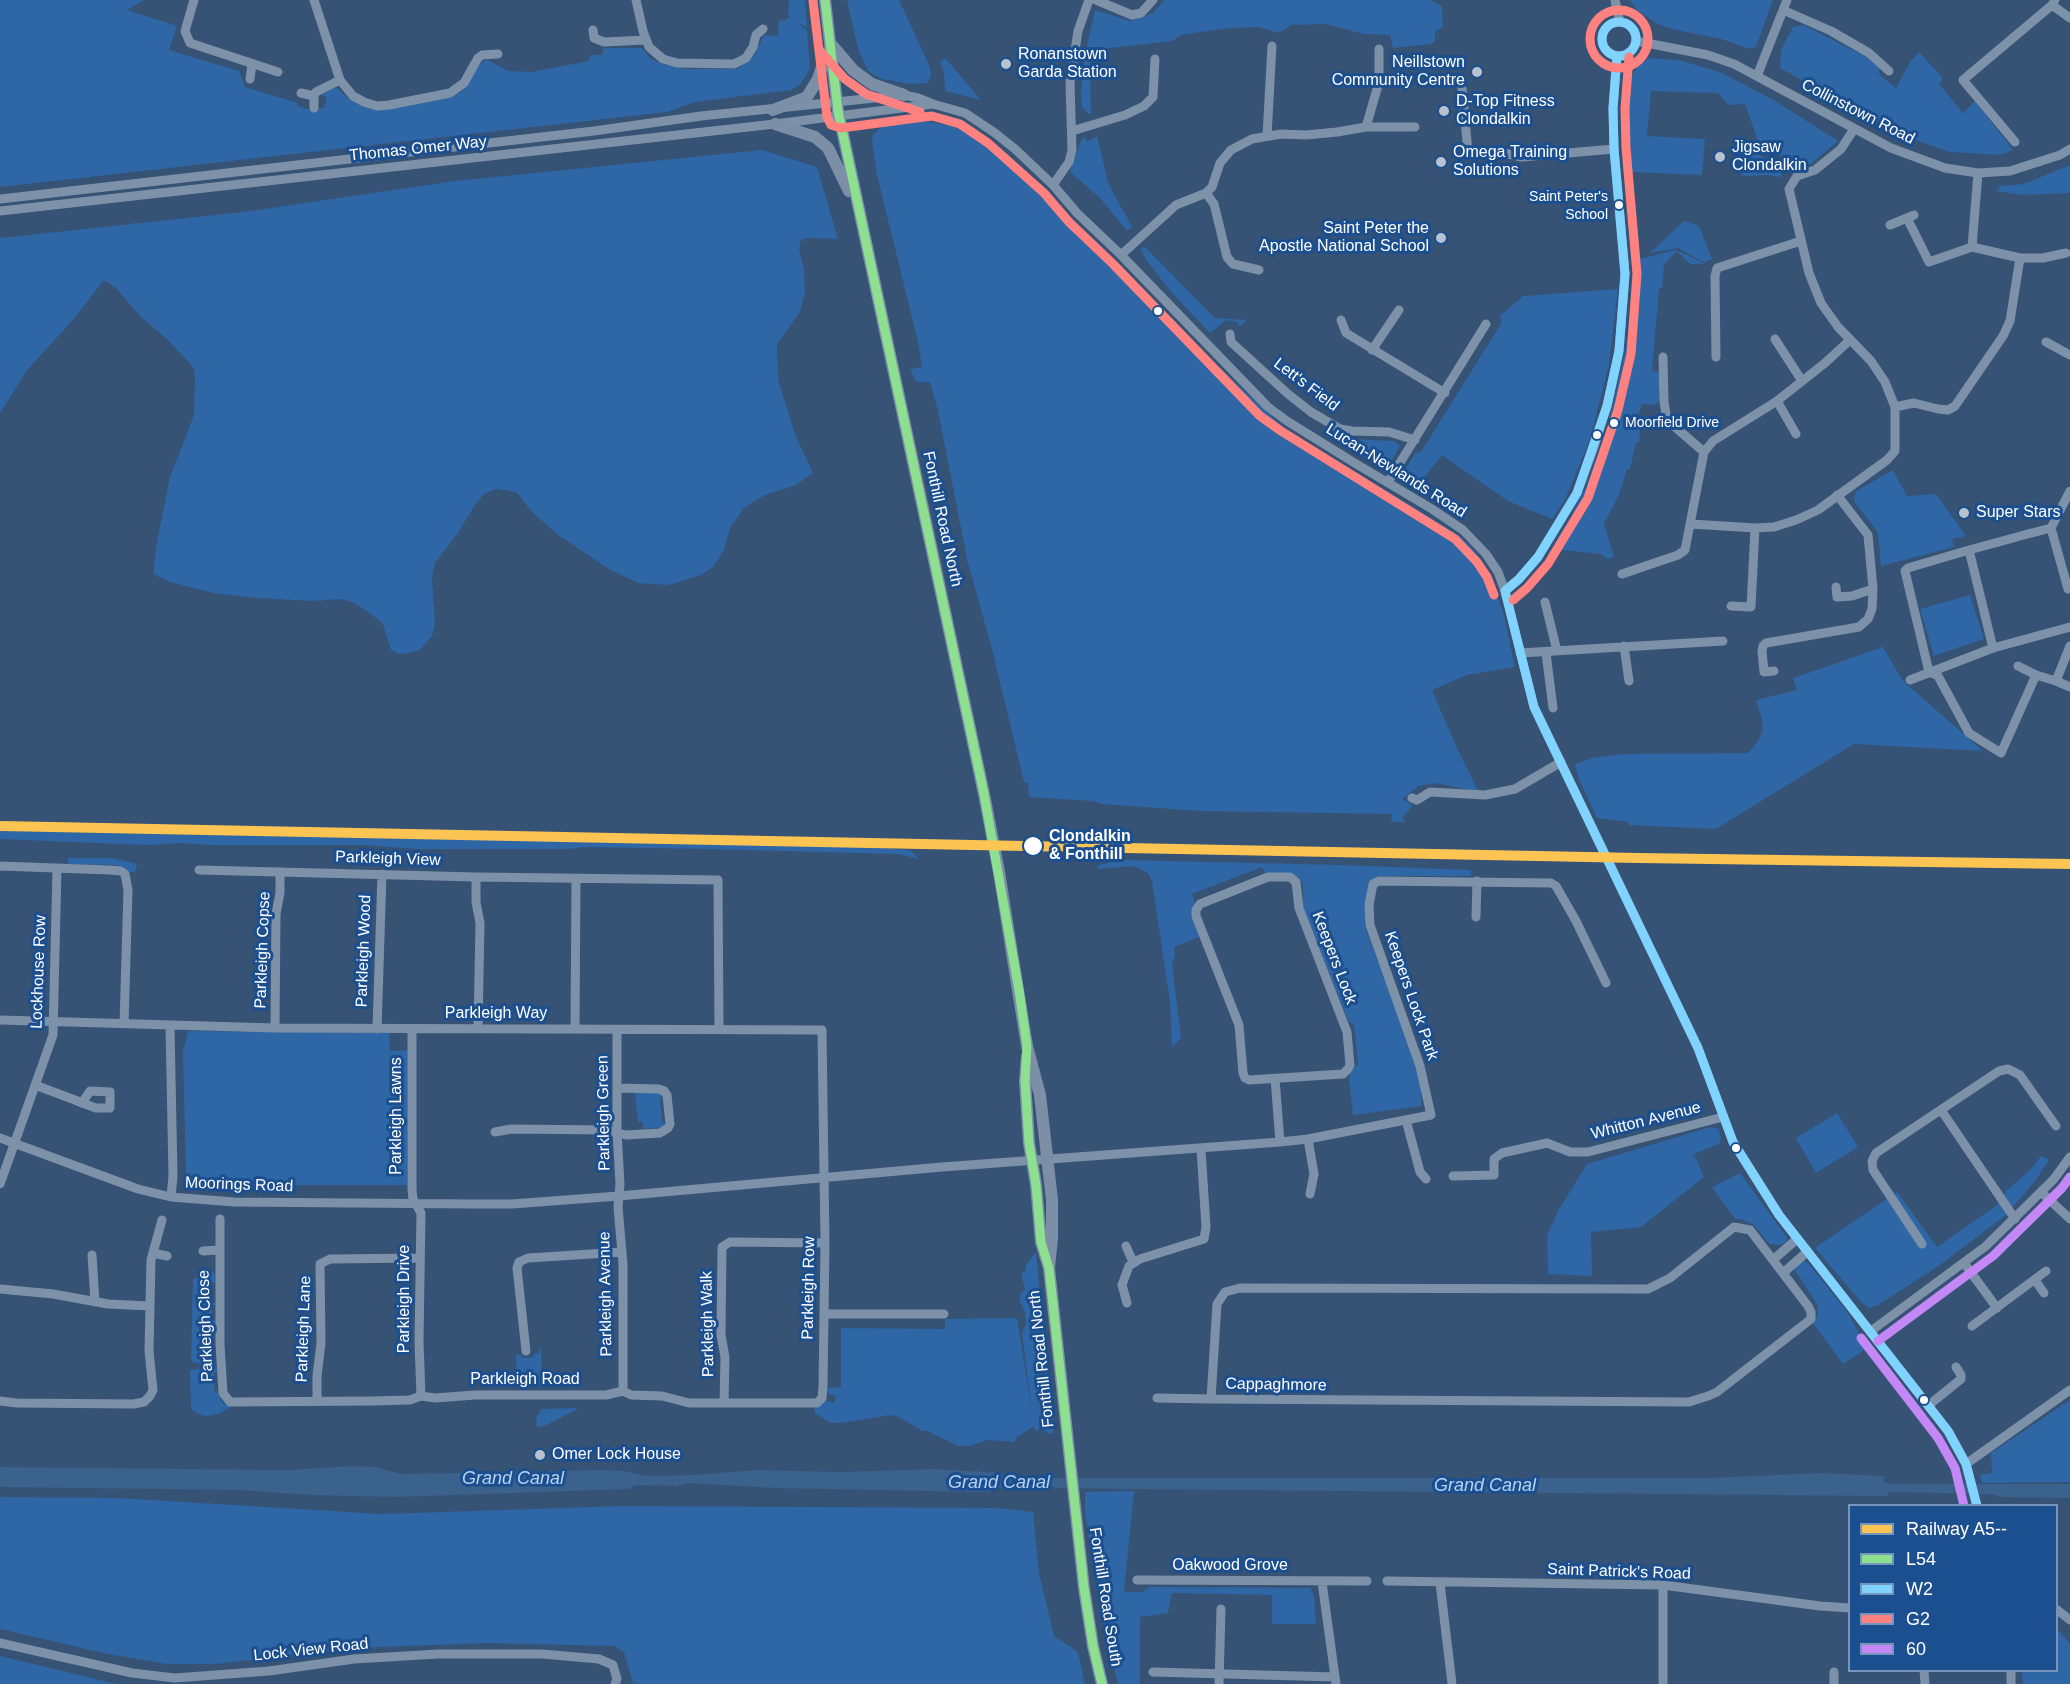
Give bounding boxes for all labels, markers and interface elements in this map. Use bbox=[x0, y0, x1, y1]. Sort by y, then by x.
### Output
place label: Ronanstown Garda Station bbox=[1018, 45, 1117, 83]
place label: Neillstown Community Centre bbox=[1332, 53, 1465, 91]
marker: Ronanstown Garda Station bbox=[999, 57, 1013, 71]
marker: Neillstown Community Centre bbox=[1470, 65, 1484, 79]
street label: Collinstown Road bbox=[1798, 75, 1918, 149]
place label: D-Top Fitness Clondalkin bbox=[1456, 92, 1555, 130]
marker: D-Top Fitness Clondalkin bbox=[1437, 104, 1451, 118]
street label: Thomas Omer Way bbox=[348, 132, 488, 166]
place label: Jigsaw Clondalkin bbox=[1732, 138, 1807, 176]
place label: Omega Training Solutions bbox=[1453, 143, 1567, 181]
marker: Jigsaw Clondalkin bbox=[1713, 150, 1727, 164]
marker: Omega Training Solutions bbox=[1434, 155, 1448, 169]
place label: Saint Peter's School bbox=[1529, 189, 1608, 222]
marker: Saint Peter's School bbox=[1613, 199, 1625, 211]
place label: Saint Peter the Apostle National School bbox=[1259, 219, 1429, 257]
marker: Saint Peter the Apostle National School bbox=[1434, 231, 1448, 245]
unlabelled marker bbox=[1152, 305, 1164, 317]
street label: Lett's Field bbox=[1270, 354, 1342, 416]
place label: Moorfield Drive bbox=[1625, 415, 1719, 431]
marker: Moorfield Drive bbox=[1608, 417, 1620, 429]
street label: Lucan-Newlands Road bbox=[1322, 420, 1470, 522]
unlabelled marker bbox=[1591, 429, 1603, 441]
street label: Fonthill Road North bbox=[918, 450, 966, 588]
place label: Super Stars bbox=[1976, 503, 2060, 523]
marker: Super Stars bbox=[1957, 506, 1971, 520]
place label: Clondalkin & Fonthill bbox=[1049, 827, 1131, 865]
marker: Clondalkin & Fonthill bbox=[1022, 835, 1044, 857]
street label: Parkleigh View bbox=[335, 848, 441, 870]
street label: Parkleigh Copse bbox=[251, 891, 275, 1009]
street label: Parkleigh Wood bbox=[352, 894, 376, 1008]
street label: Keepers Lock bbox=[1308, 909, 1360, 1007]
street label: Lockhouse Row bbox=[27, 915, 51, 1029]
street label: Keepers Lock Park bbox=[1380, 929, 1442, 1063]
street label: Parkleigh Way bbox=[445, 1004, 547, 1024]
street label: Parkleigh Green bbox=[593, 1055, 615, 1171]
street label: Parkleigh Lawns bbox=[387, 1057, 407, 1175]
street label: Whitton Avenue bbox=[1589, 1098, 1703, 1144]
unlabelled marker bbox=[1730, 1142, 1742, 1154]
street label: Moorings Road bbox=[184, 1174, 294, 1196]
street label: Parkleigh Avenue bbox=[595, 1231, 617, 1357]
street label: Parkleigh Row bbox=[799, 1236, 819, 1340]
street label: Parkleigh Drive bbox=[395, 1245, 415, 1353]
street label: Parkleigh Close bbox=[194, 1270, 218, 1382]
street label: Parkleigh Walk bbox=[697, 1271, 719, 1377]
street label: Parkleigh Lane bbox=[293, 1275, 315, 1383]
street label: Fonthill Road North bbox=[1025, 1289, 1059, 1429]
street label: Parkleigh Road bbox=[470, 1370, 580, 1390]
street label: Cappaghmore bbox=[1225, 1375, 1327, 1395]
unlabelled marker bbox=[1918, 1394, 1930, 1406]
place label: Omer Lock House bbox=[552, 1445, 681, 1465]
marker: Omer Lock House bbox=[533, 1448, 547, 1462]
water label: Grand Canal bbox=[462, 1468, 564, 1490]
water label: Grand Canal bbox=[948, 1472, 1050, 1494]
water label: Grand Canal bbox=[1434, 1475, 1536, 1497]
legend bbox=[1848, 1504, 2058, 1672]
text: Railway A5-- bbox=[1906, 1519, 2007, 1539]
street label: Fonthill Road South bbox=[1085, 1526, 1125, 1668]
text: L54 bbox=[1906, 1549, 1936, 1569]
street label: Oakwood Grove bbox=[1172, 1556, 1288, 1576]
street label: Saint Patrick's Road bbox=[1547, 1560, 1691, 1584]
text: W2 bbox=[1906, 1579, 1933, 1599]
text: G2 bbox=[1906, 1609, 1930, 1629]
street label: Lock View Road bbox=[253, 1634, 369, 1666]
text: 60 bbox=[1906, 1639, 1926, 1659]

